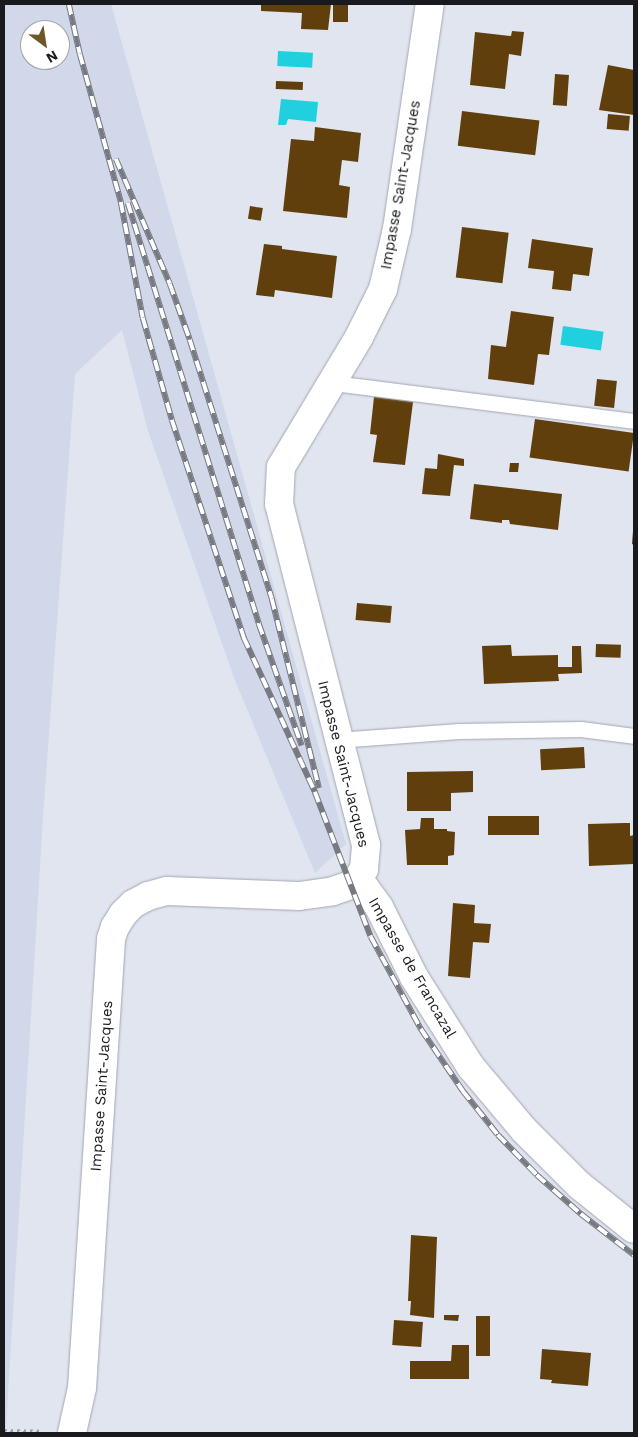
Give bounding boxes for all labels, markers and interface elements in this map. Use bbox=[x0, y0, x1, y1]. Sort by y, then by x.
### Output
north arrow bbox=[20, 20, 70, 70]
text: N bbox=[44, 47, 61, 67]
street label: Impasse Saint-Jacques bbox=[377, 99, 425, 271]
street label: Impasse Saint-Jacques bbox=[314, 679, 372, 849]
street label: Impasse de Francazal bbox=[364, 894, 460, 1042]
street label: Impasse Saint-Jacques bbox=[87, 1000, 117, 1172]

